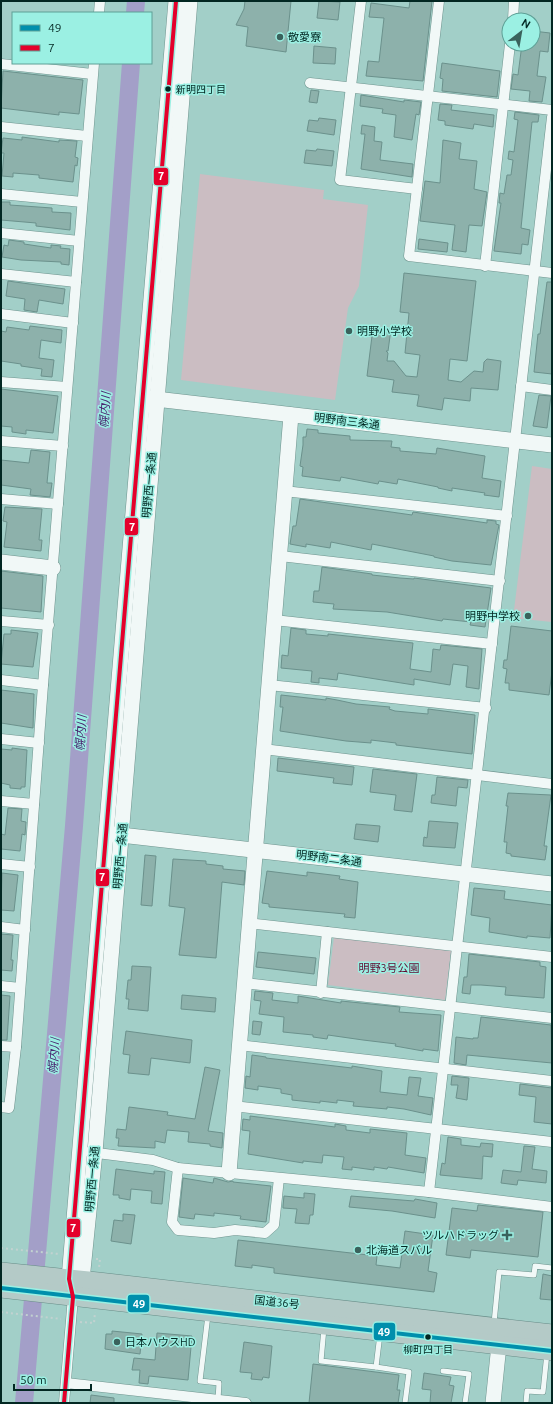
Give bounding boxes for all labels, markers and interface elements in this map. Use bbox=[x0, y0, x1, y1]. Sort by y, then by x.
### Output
legend bbox=[12, 12, 152, 64]
north arrow bbox=[501, 12, 541, 52]
text: N bbox=[520, 16, 533, 31]
text: 49 bbox=[48, 21, 62, 34]
place label: 敬愛寮 bbox=[288, 31, 321, 43]
marker: 敬愛寮 bbox=[275, 32, 285, 42]
text: 7 bbox=[48, 41, 55, 54]
marker: 新明四丁目 bbox=[163, 84, 173, 94]
place label: 新明四丁目 bbox=[176, 84, 226, 95]
line badge: 7 bbox=[153, 167, 169, 186]
text: 7 bbox=[158, 170, 164, 182]
place label: 明野小学校 bbox=[357, 325, 412, 337]
marker: 明野小学校 bbox=[344, 326, 354, 336]
water label: 幌内川 bbox=[97, 390, 112, 428]
street label: 明野南三条通 bbox=[314, 411, 380, 431]
street label: 明野西一条通 bbox=[140, 452, 158, 518]
line badge: 7 bbox=[124, 517, 139, 536]
text: 7 bbox=[129, 521, 135, 533]
place label: 明野中学校 bbox=[465, 610, 520, 622]
marker: 明野中学校 bbox=[523, 611, 533, 621]
water label: 幌内川 bbox=[73, 713, 88, 751]
street label: 明野西一条通 bbox=[111, 823, 129, 889]
street label: 明野南二条通 bbox=[296, 848, 362, 868]
line badge: 7 bbox=[95, 868, 110, 887]
text: 7 bbox=[99, 871, 105, 883]
park label: 明野3号公園 bbox=[358, 962, 420, 974]
water label: 幌内川 bbox=[45, 1035, 62, 1074]
street label: 明野西一条通 bbox=[83, 1146, 101, 1212]
line badge: 7 bbox=[66, 1218, 81, 1238]
text: 7 bbox=[70, 1222, 76, 1234]
place label: ツルハドラッグ bbox=[422, 1229, 499, 1241]
marker: ツルハドラッグ bbox=[502, 1230, 512, 1240]
place label: 北海道スバル bbox=[366, 1244, 432, 1256]
marker: 北海道スバル bbox=[353, 1245, 363, 1255]
line badge: 49 bbox=[127, 1294, 150, 1313]
street label: 国道36号 bbox=[254, 1294, 300, 1310]
text: 49 bbox=[133, 1298, 145, 1310]
line badge: 49 bbox=[373, 1322, 396, 1341]
text: 49 bbox=[378, 1326, 390, 1338]
marker: 柳町四丁目 bbox=[423, 1332, 433, 1342]
place label: 日本ハウスHD bbox=[125, 1336, 196, 1348]
marker: 日本ハウスHD bbox=[112, 1337, 122, 1347]
place label: 柳町四丁目 bbox=[403, 1344, 453, 1355]
scale bar bbox=[14, 1366, 91, 1392]
text: 50 m bbox=[20, 1373, 47, 1386]

